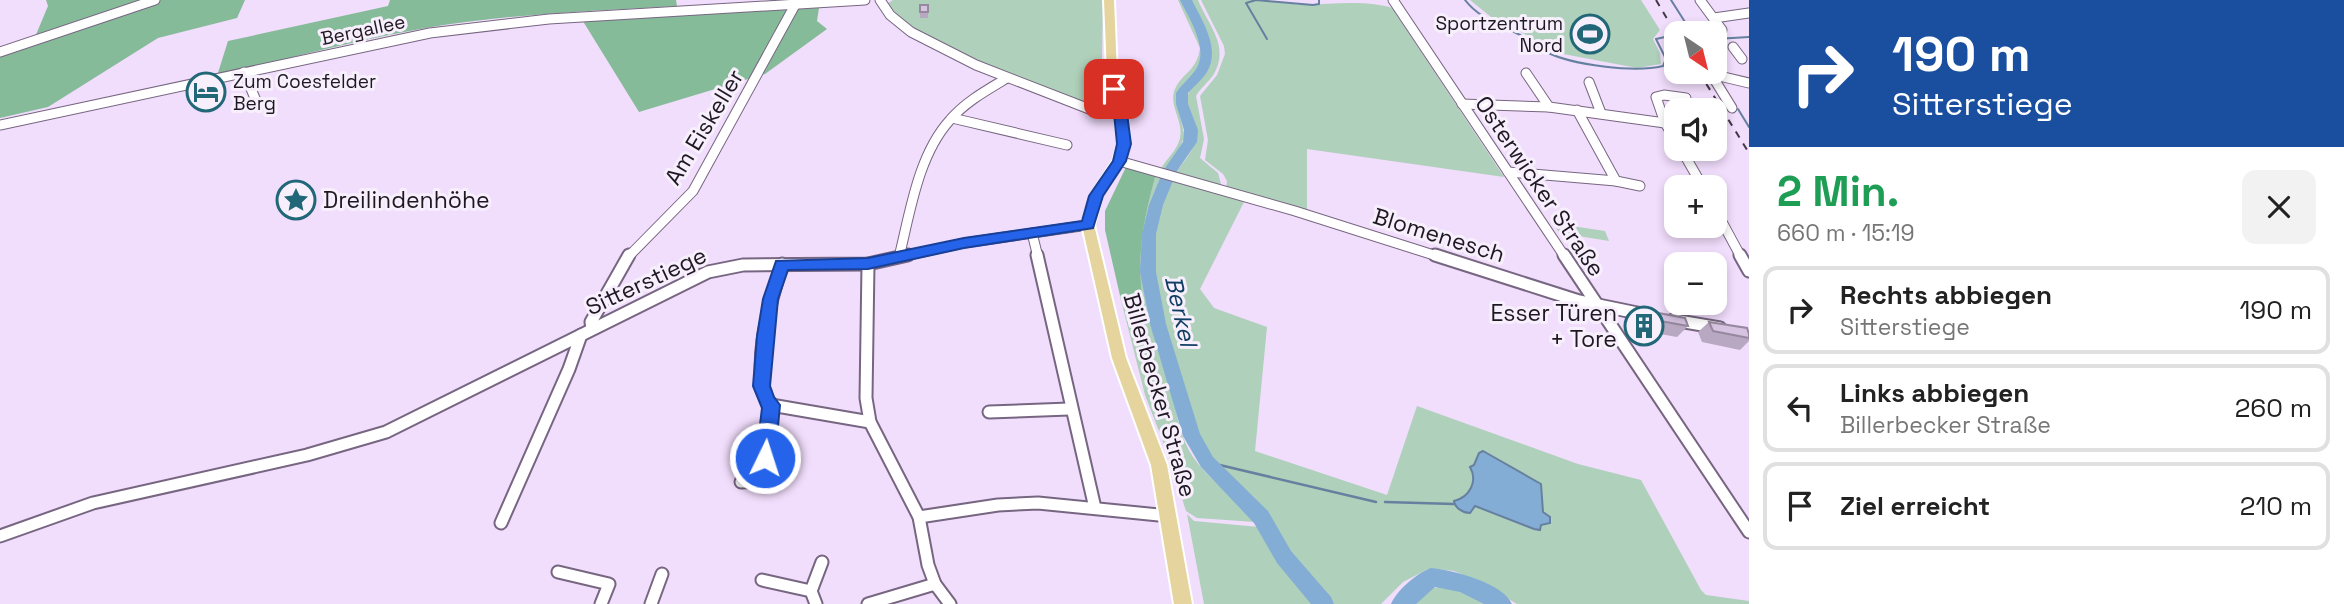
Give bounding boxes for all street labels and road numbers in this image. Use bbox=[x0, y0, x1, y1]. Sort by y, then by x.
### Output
street label: Bergallee bbox=[319, 9, 407, 51]
street label: Am Eiskeller bbox=[658, 64, 750, 190]
street label: Osterwicker Straße bbox=[1468, 90, 1612, 282]
street label: Blomenesch bbox=[1370, 201, 1508, 269]
street label: Sitterstiege bbox=[581, 240, 711, 322]
street label: Billerbecker Straße bbox=[1117, 290, 1203, 500]

